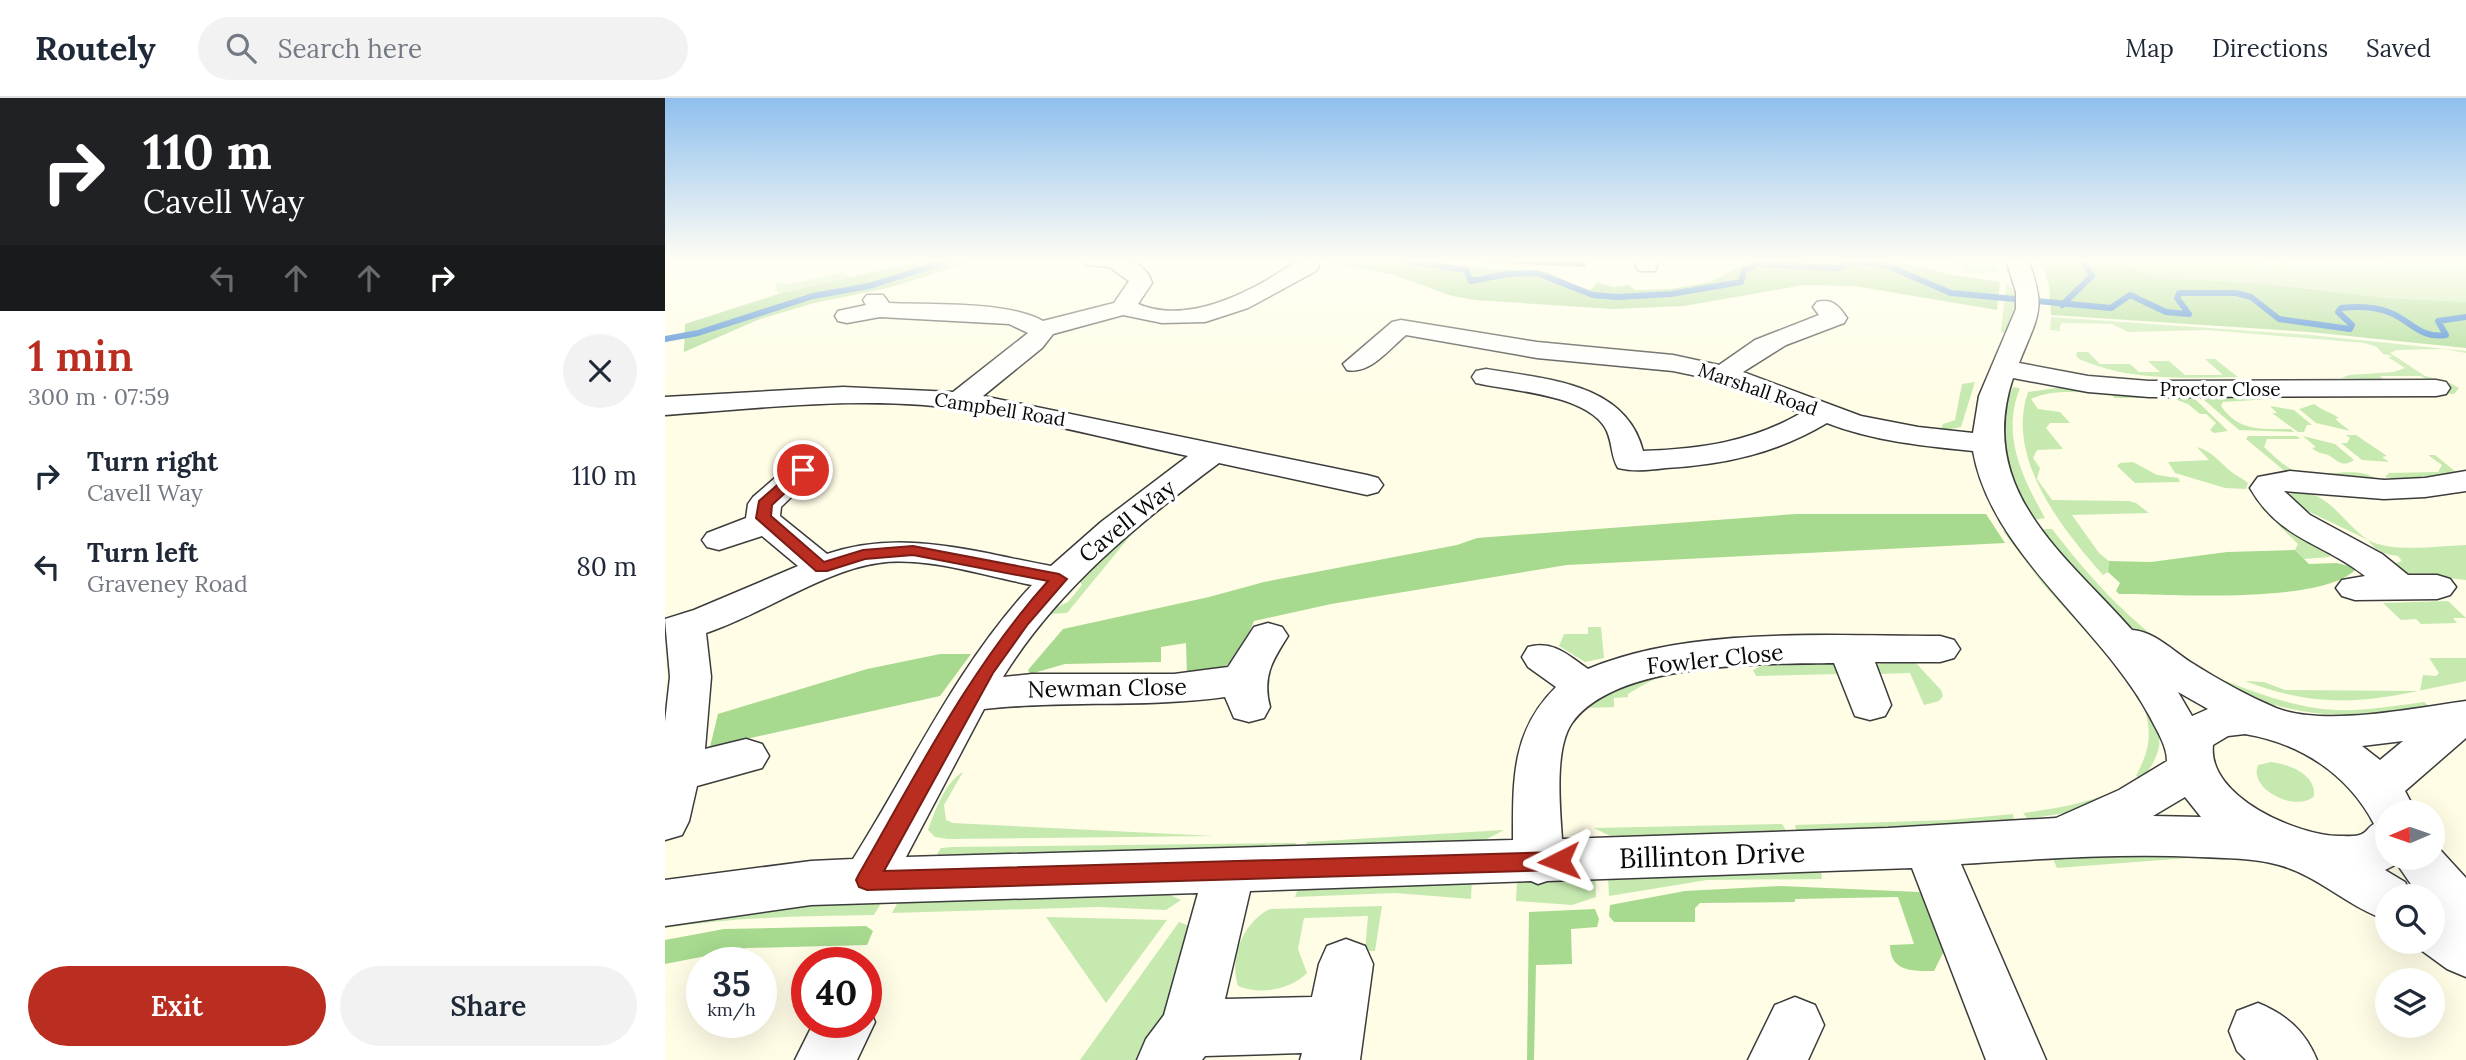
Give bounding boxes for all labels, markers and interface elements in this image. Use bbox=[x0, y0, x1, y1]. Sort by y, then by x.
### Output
search box bbox=[198, 17, 688, 80]
text: Routely bbox=[35, 27, 156, 69]
icon: search bbox=[222, 29, 260, 67]
text: Search here bbox=[278, 32, 422, 65]
text: Map bbox=[2125, 33, 2174, 64]
text: Directions bbox=[2212, 33, 2328, 64]
text: Saved bbox=[2366, 33, 2431, 64]
text: 110 m bbox=[143, 120, 272, 182]
icon: right bbox=[28, 126, 119, 217]
text: Cavell Way bbox=[143, 181, 304, 222]
icon: left bbox=[204, 259, 242, 297]
icon: ahead bbox=[277, 259, 315, 297]
icon: ahead bbox=[350, 259, 388, 297]
icon: right bbox=[423, 259, 461, 297]
text: 1 min bbox=[28, 329, 133, 383]
button: close bbox=[563, 334, 637, 408]
street label: Marshall Road bbox=[1695, 357, 1821, 421]
street label: Proctor Close bbox=[2159, 377, 2281, 401]
text: 300 m · 07:59 bbox=[28, 382, 170, 411]
street label: Campbell Road bbox=[933, 387, 1067, 431]
pin bbox=[773, 440, 833, 500]
text: Turn right bbox=[87, 445, 218, 478]
icon: arrive bbox=[784, 451, 822, 489]
icon: right bbox=[28, 457, 66, 495]
text: 110 m bbox=[572, 459, 637, 492]
street label: Cavell Way bbox=[1072, 472, 1182, 568]
text: Cavell Way bbox=[87, 478, 203, 507]
text: Turn left bbox=[87, 536, 198, 569]
icon: left bbox=[28, 548, 66, 586]
text: 80 m bbox=[576, 550, 637, 583]
text: Graveney Road bbox=[87, 569, 248, 598]
street label: Fowler Close bbox=[1645, 637, 1785, 680]
street label: Newman Close bbox=[1027, 672, 1187, 703]
north arrow bbox=[2375, 800, 2445, 870]
map controls bbox=[2375, 800, 2445, 1038]
position arrow bbox=[1522, 824, 1596, 898]
street label: Billinton Drive bbox=[1618, 834, 1806, 876]
button: search bbox=[2375, 884, 2445, 954]
speed limit sign: 40 bbox=[791, 947, 882, 1038]
text: 35 bbox=[712, 961, 751, 1006]
button: Exit bbox=[28, 966, 326, 1046]
button: Share bbox=[340, 966, 637, 1046]
button: layers bbox=[2375, 968, 2445, 1038]
text: km/h bbox=[707, 998, 756, 1021]

